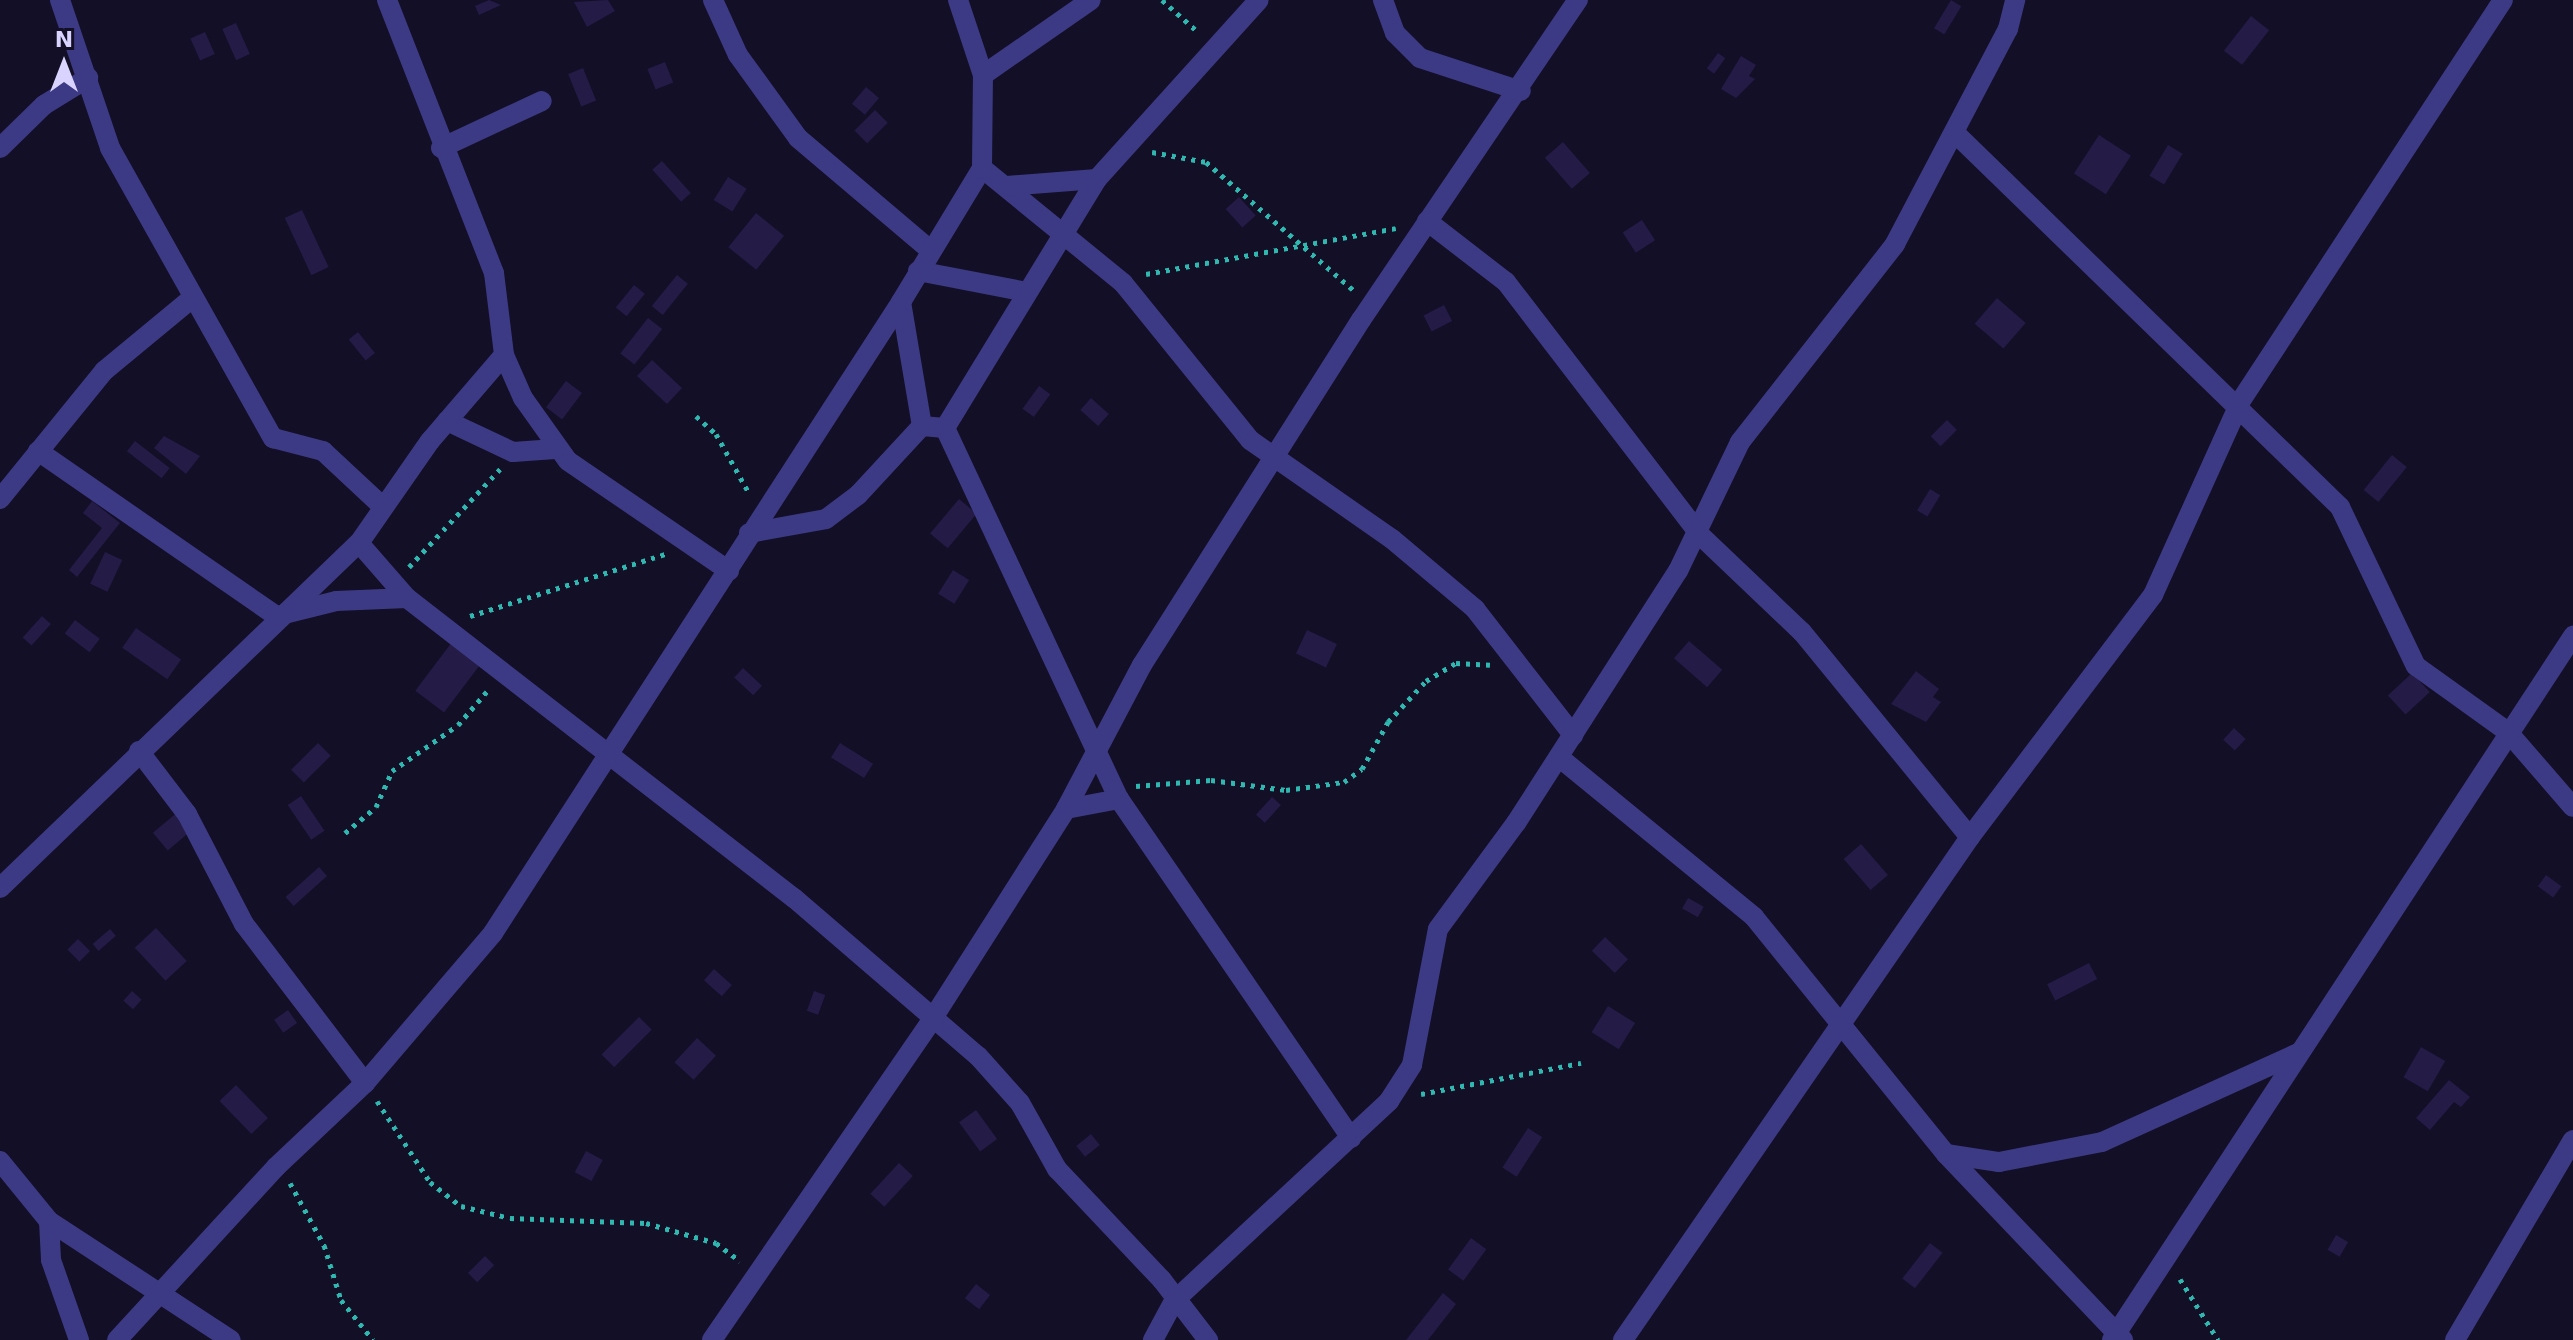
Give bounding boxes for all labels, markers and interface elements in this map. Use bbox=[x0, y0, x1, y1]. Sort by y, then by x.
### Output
north arrow bbox=[24, 24, 104, 104]
text: N bbox=[55, 27, 73, 52]

